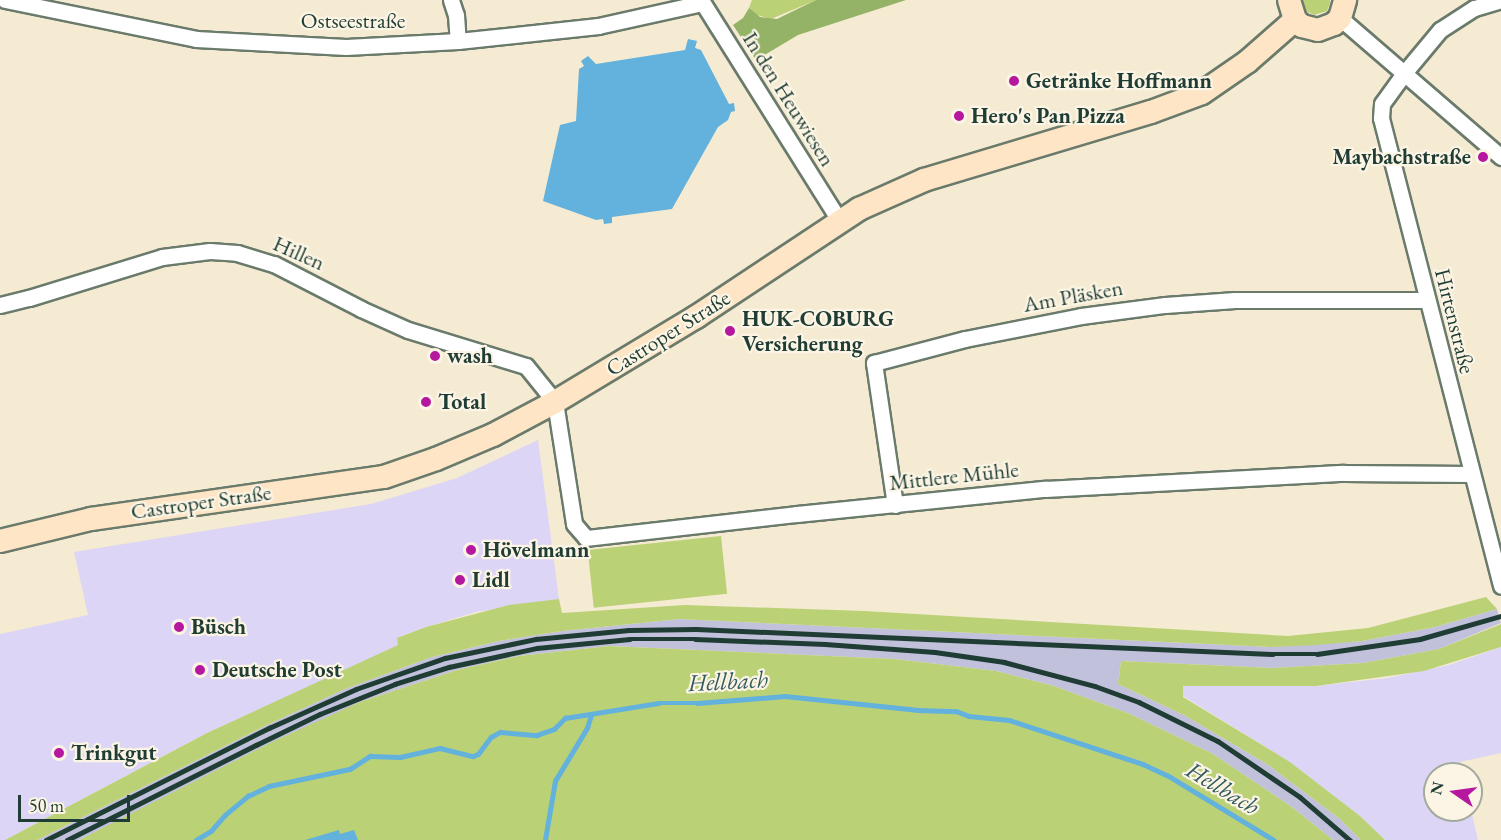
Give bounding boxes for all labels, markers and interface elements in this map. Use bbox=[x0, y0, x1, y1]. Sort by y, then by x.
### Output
street label: Ostseestraße bbox=[301, 8, 405, 34]
street label: In den Heuwiesen bbox=[737, 27, 841, 171]
place label: Getränke Hoffmann bbox=[1026, 68, 1212, 94]
marker: Getränke Hoffmann bbox=[1007, 74, 1021, 88]
place label: Hero's Pan Pizza bbox=[971, 103, 1125, 129]
marker: Hero's Pan Pizza bbox=[952, 109, 966, 123]
place label: Maybachstraße bbox=[1332, 144, 1471, 170]
marker: Maybachstraße bbox=[1476, 150, 1490, 164]
street label: Hillen bbox=[269, 230, 329, 276]
street label: Hirtenstraße bbox=[1429, 266, 1481, 376]
street label: Am Pläsken bbox=[1021, 274, 1125, 318]
street label: Castroper Straße bbox=[601, 284, 735, 382]
place label: HUK-COBURG Versicherung bbox=[742, 305, 894, 356]
marker: HUK-COBURG Versicherung bbox=[723, 324, 737, 338]
place label: wash bbox=[447, 343, 493, 369]
marker: wash bbox=[428, 349, 442, 363]
place label: Total bbox=[438, 389, 486, 415]
marker: Total bbox=[419, 395, 433, 409]
street label: Mittlere Mühle bbox=[888, 456, 1020, 496]
street label: Castroper Straße bbox=[129, 479, 273, 525]
place label: Hövelmann bbox=[483, 537, 589, 563]
marker: Hövelmann bbox=[464, 543, 478, 557]
place label: Lidl bbox=[472, 567, 510, 593]
marker: Lidl bbox=[453, 573, 467, 587]
place label: Büsch bbox=[191, 614, 246, 640]
marker: Büsch bbox=[172, 620, 186, 634]
place label: Deutsche Post bbox=[212, 657, 342, 683]
marker: Deutsche Post bbox=[193, 663, 207, 677]
water label: Hellbach bbox=[687, 665, 769, 697]
place label: Trinkgut bbox=[71, 740, 156, 766]
marker: Trinkgut bbox=[52, 746, 66, 760]
water label: Hellbach bbox=[1181, 755, 1265, 821]
north arrow bbox=[1423, 762, 1483, 822]
text: N bbox=[1425, 780, 1449, 797]
scale bar bbox=[21, 783, 134, 821]
text: 50 m bbox=[29, 794, 64, 817]

